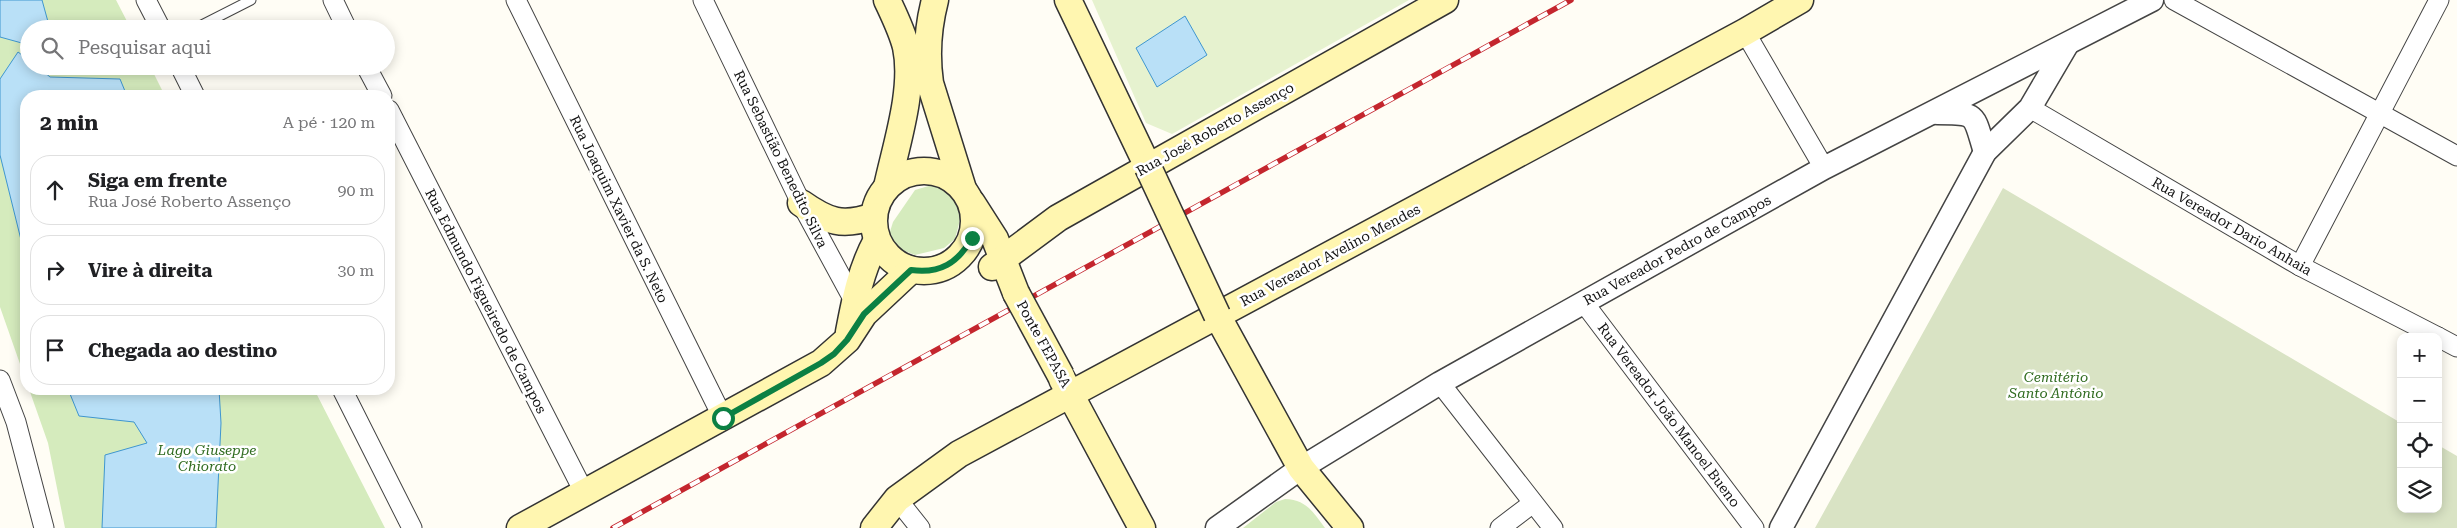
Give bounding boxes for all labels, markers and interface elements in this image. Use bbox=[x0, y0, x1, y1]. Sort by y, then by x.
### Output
search box bbox=[20, 20, 395, 75]
icon: search bbox=[38, 34, 66, 62]
text: Pesquisar aqui bbox=[78, 36, 211, 59]
street label: Rua Sebastião Benedito Silva bbox=[731, 68, 831, 251]
street label: Rua José Roberto Assenço bbox=[1133, 79, 1297, 179]
text: 2 min bbox=[40, 111, 98, 135]
text: A pé · 120 m bbox=[283, 113, 375, 132]
street label: Rua Joaquim Xavier da S. Neto bbox=[567, 113, 671, 305]
text: Siga em frente bbox=[88, 169, 227, 192]
street label: Rua Vereador Dario Anhaia bbox=[2149, 174, 2315, 279]
icon: ahead bbox=[41, 176, 69, 204]
text: 90 m bbox=[337, 181, 374, 200]
street label: Rua Edmundo Figueiredo de Campos bbox=[422, 186, 550, 416]
text: Rua José Roberto Assenço bbox=[88, 192, 291, 211]
street label: Rua Vereador Pedro de Campos bbox=[1581, 192, 1774, 308]
street label: Rua Vereador Avelino Mendes bbox=[1237, 200, 1423, 309]
route end bbox=[961, 227, 984, 250]
icon: right bbox=[41, 256, 69, 284]
text: Vire à direita bbox=[88, 259, 212, 282]
text: 30 m bbox=[337, 261, 374, 280]
street label: Ponte FEPASA bbox=[1014, 298, 1075, 390]
street label: Rua Vereador João Manoel Bueno bbox=[1594, 320, 1744, 510]
map controls bbox=[2397, 333, 2442, 513]
button: + bbox=[2397, 333, 2442, 378]
icon: arrive bbox=[41, 336, 69, 364]
text: Chegada ao destino bbox=[88, 339, 277, 362]
park label: Cemitério Santo Antônio bbox=[2008, 369, 2103, 401]
button: − bbox=[2397, 378, 2442, 423]
route start bbox=[712, 407, 735, 430]
button: locate bbox=[2397, 423, 2442, 468]
park label: Lago Giuseppe Chiorato bbox=[157, 442, 256, 474]
button: layers bbox=[2397, 468, 2442, 513]

